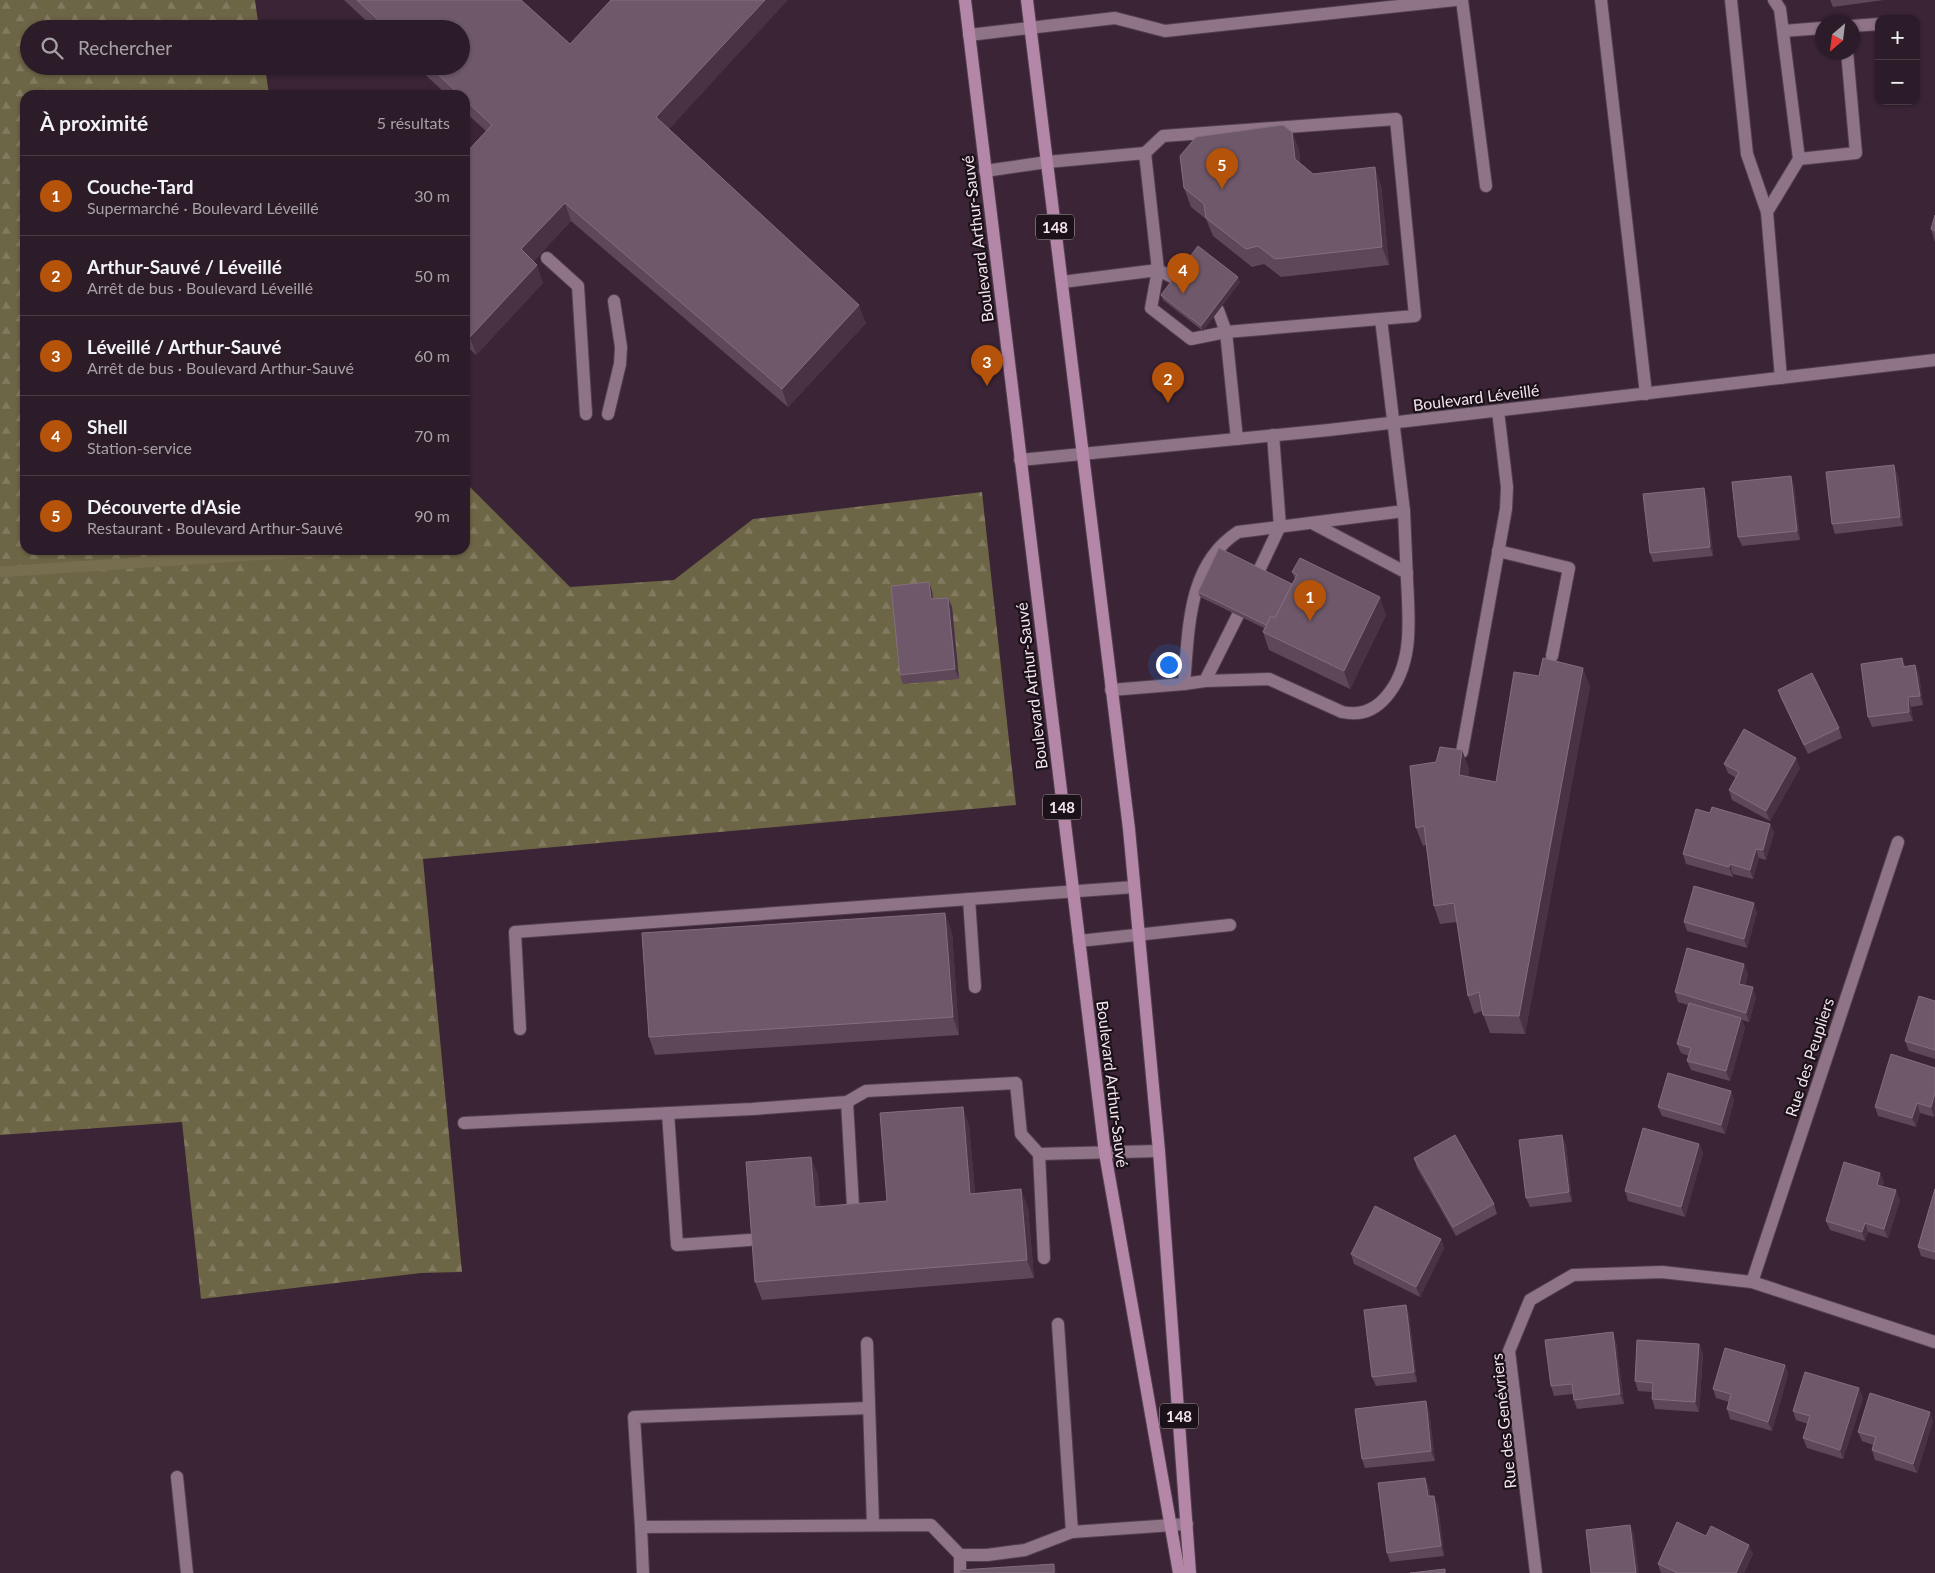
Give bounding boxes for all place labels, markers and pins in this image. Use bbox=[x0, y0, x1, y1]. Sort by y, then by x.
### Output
pin: 5 bbox=[1206, 148, 1238, 189]
pin: 4 bbox=[1167, 253, 1199, 294]
pin: 3 bbox=[971, 345, 1003, 386]
pin: 2 bbox=[1152, 362, 1184, 403]
pin: 1 bbox=[1294, 580, 1326, 621]

